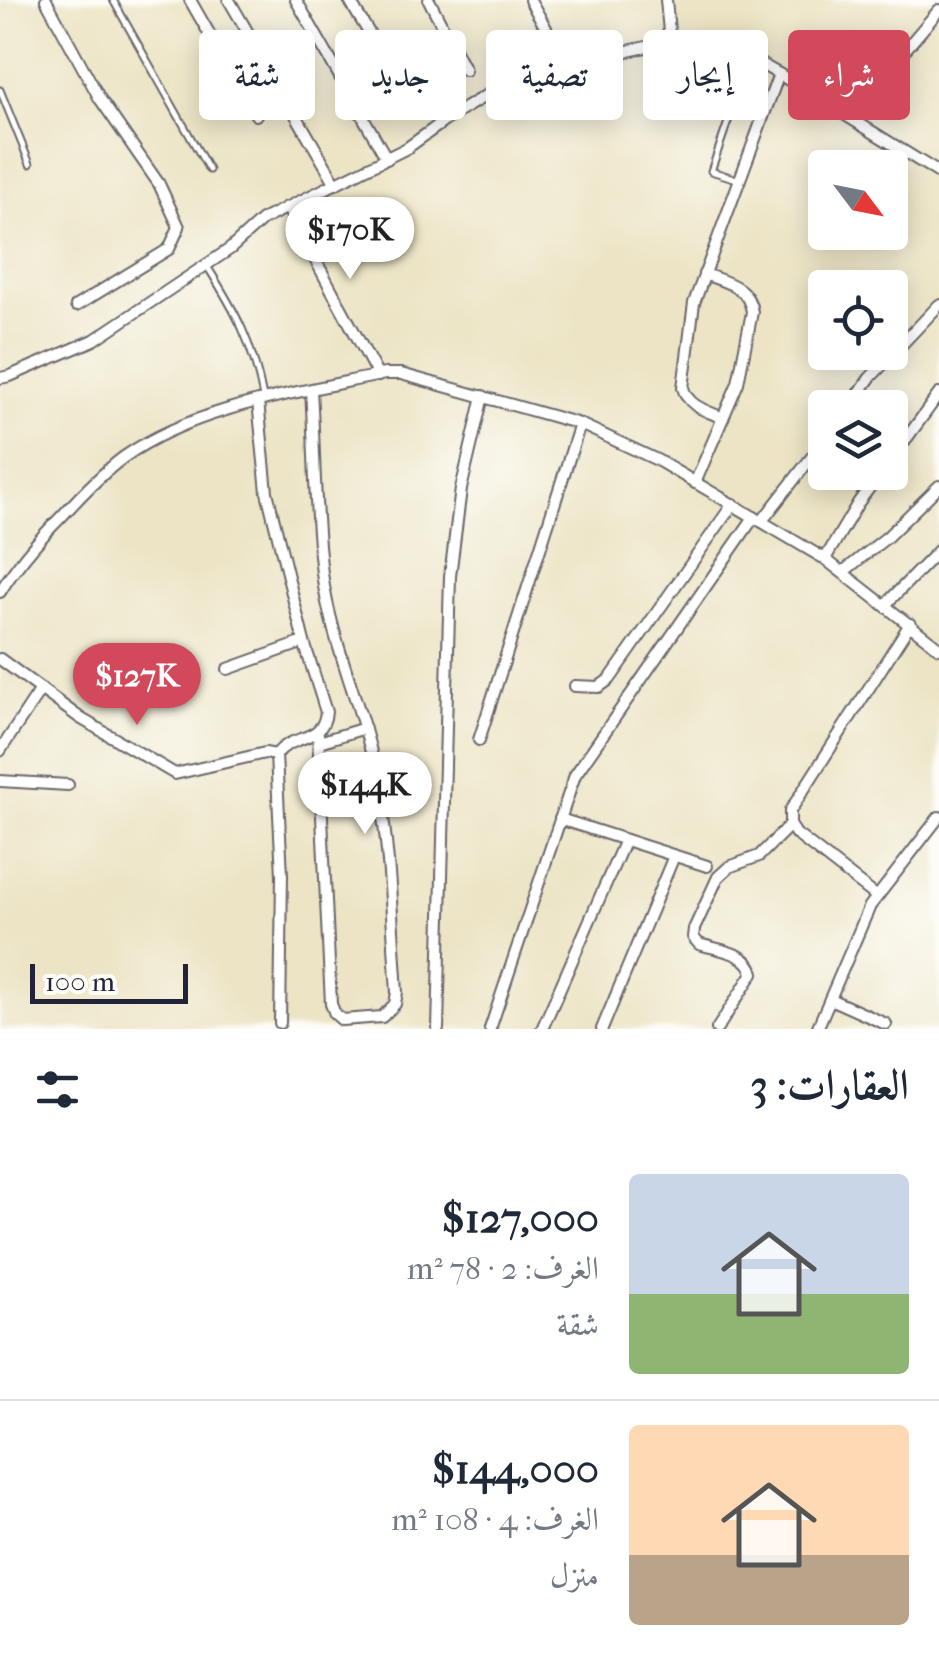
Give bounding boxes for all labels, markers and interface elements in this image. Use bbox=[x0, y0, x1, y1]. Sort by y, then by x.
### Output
chip: شقة bbox=[199, 30, 315, 120]
chip: جديد bbox=[335, 30, 466, 120]
chip: تصفية bbox=[486, 30, 623, 120]
chip: إيجار bbox=[643, 30, 768, 120]
chip: شراء bbox=[788, 30, 910, 120]
north arrow bbox=[808, 150, 908, 250]
map controls bbox=[808, 150, 908, 490]
pin: $170K bbox=[280, 197, 420, 282]
text: $170K bbox=[307, 211, 393, 248]
button: locate bbox=[808, 270, 908, 370]
button: layers bbox=[808, 390, 908, 490]
pin: $127K bbox=[67, 643, 207, 728]
text: $127K bbox=[95, 657, 179, 694]
pin: $144K bbox=[295, 752, 435, 837]
text: $144K bbox=[320, 766, 410, 803]
scale bar bbox=[30, 959, 188, 1004]
text: 100 m bbox=[45, 965, 115, 998]
text: العقارات: 3 bbox=[750, 1061, 909, 1110]
icon: filters bbox=[30, 1062, 85, 1117]
text: $127,000 bbox=[442, 1194, 599, 1243]
icon: home bbox=[709, 1214, 829, 1334]
text: الغرف: 2 · 78 m² bbox=[407, 1250, 599, 1287]
text: شقة bbox=[557, 1306, 599, 1343]
text: $144,000 bbox=[432, 1445, 599, 1494]
icon: home bbox=[709, 1465, 829, 1585]
text: الغرف: 4 · 108 m² bbox=[391, 1501, 599, 1538]
text: منزل bbox=[550, 1557, 599, 1594]

